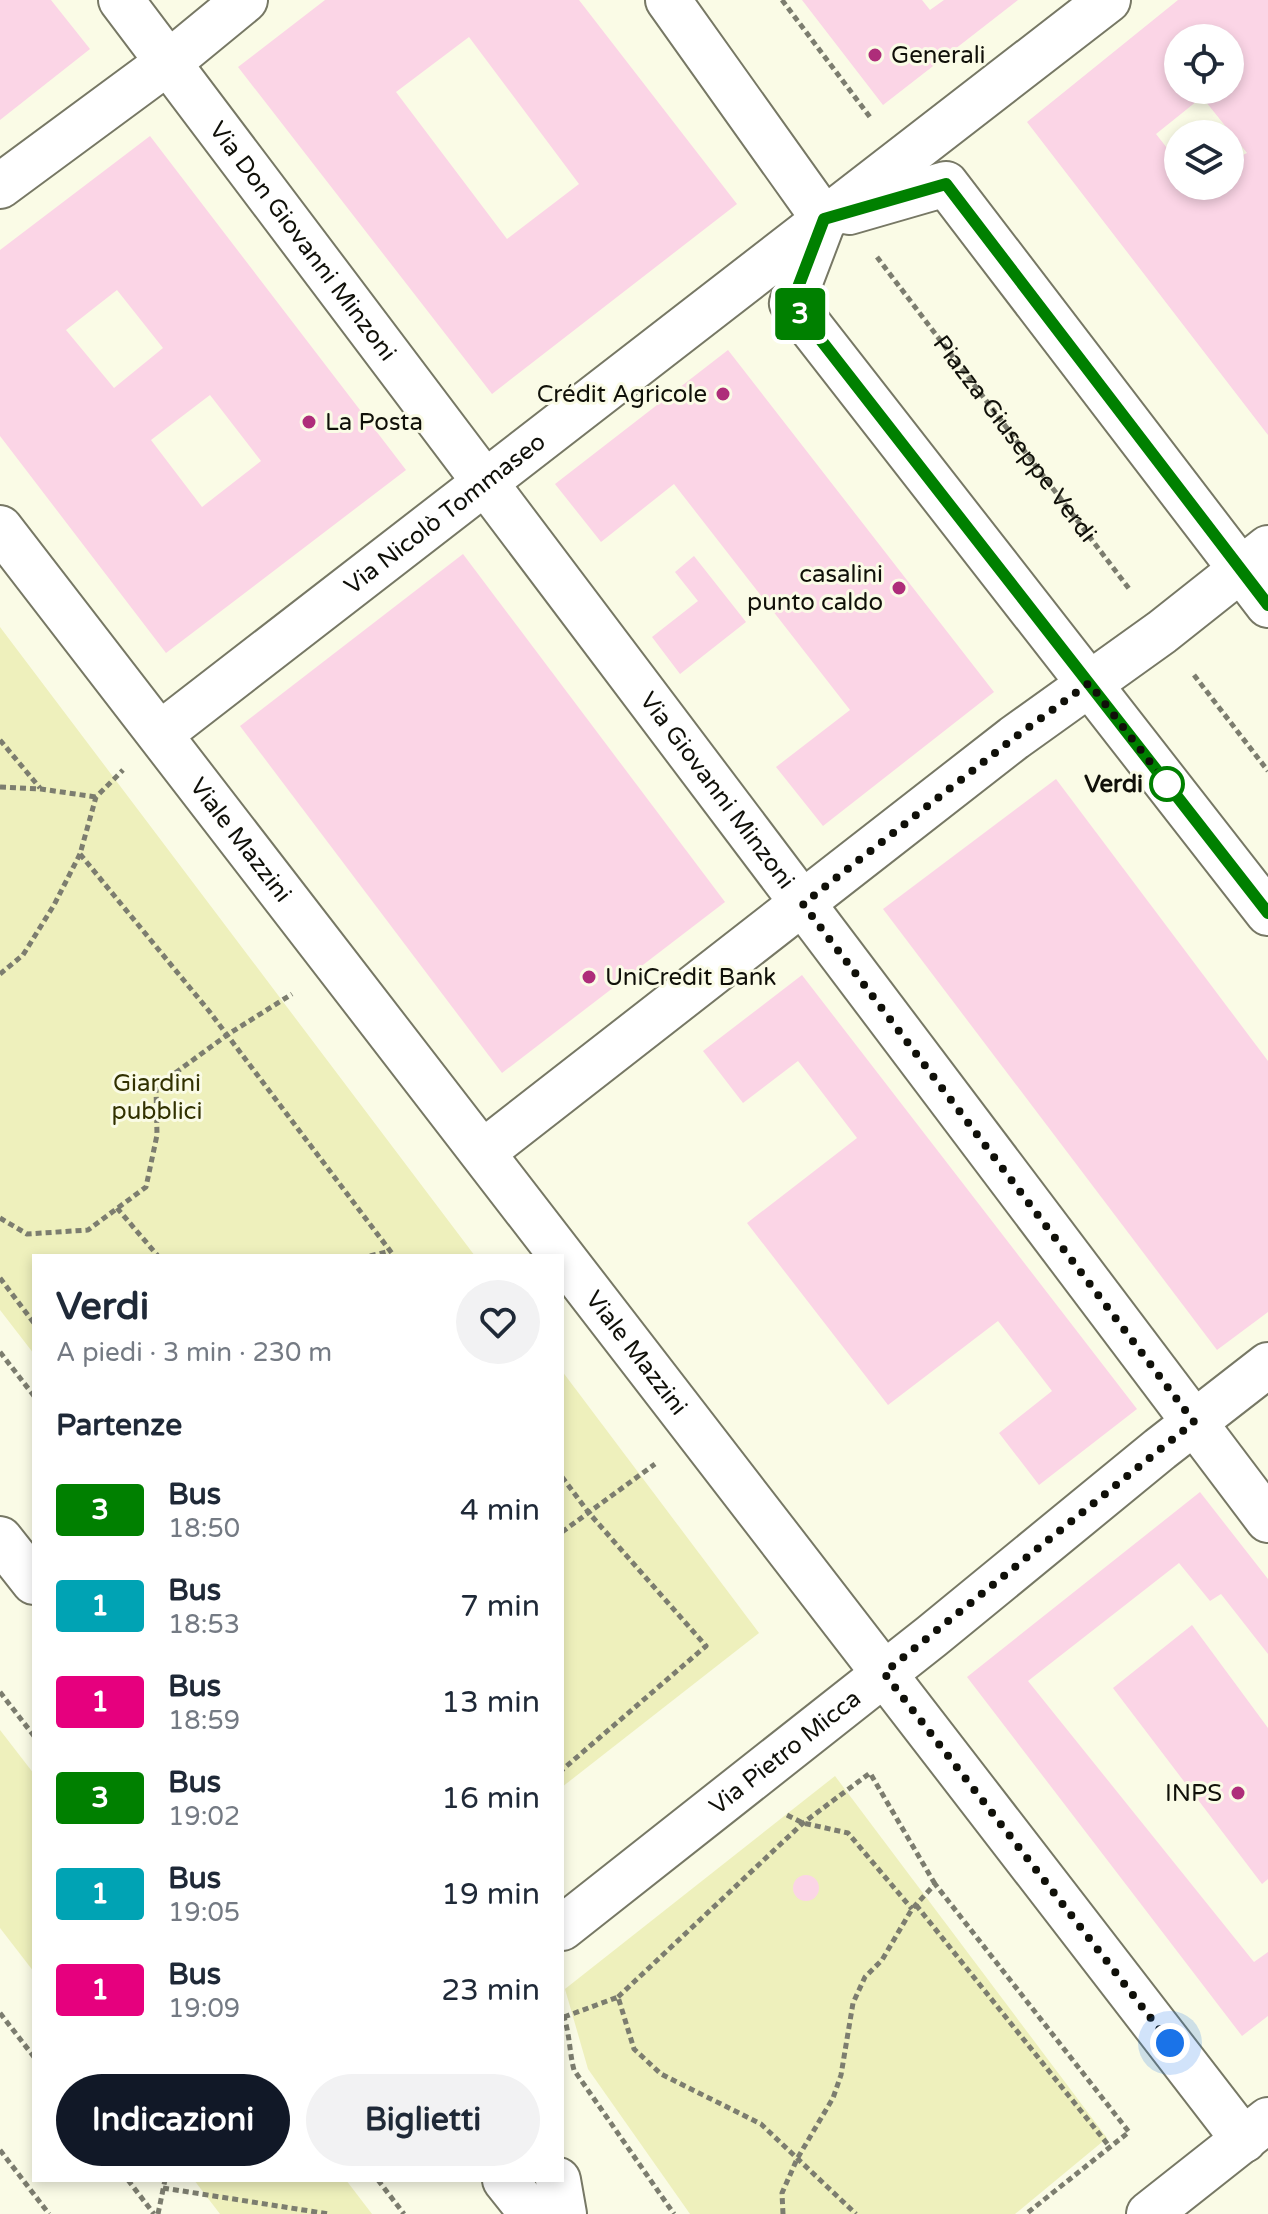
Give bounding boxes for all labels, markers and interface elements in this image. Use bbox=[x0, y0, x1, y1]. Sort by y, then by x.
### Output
map controls bbox=[1164, 24, 1244, 200]
button: locate bbox=[1164, 24, 1244, 104]
place label: Generali bbox=[891, 41, 986, 70]
marker: Generali bbox=[866, 46, 884, 64]
street label: Via Don Giovanni Minzoni bbox=[203, 116, 402, 367]
button: layers bbox=[1164, 120, 1244, 200]
line badge: 3 bbox=[774, 288, 826, 340]
text: 3 bbox=[791, 297, 809, 331]
street label: Piazza Giuseppe Verdi bbox=[927, 330, 1102, 548]
place label: Crédit Agricole bbox=[537, 380, 707, 409]
marker: Crédit Agricole bbox=[714, 385, 732, 403]
place label: La Posta bbox=[325, 408, 423, 437]
marker: La Posta bbox=[300, 413, 318, 431]
street label: Via Nicolò Tommaseo bbox=[339, 427, 551, 601]
place label: casalini punto caldo bbox=[747, 560, 883, 617]
marker: casalini punto caldo bbox=[890, 579, 908, 597]
street label: Via Giovanni Minzoni bbox=[633, 686, 800, 895]
marker: Verdi bbox=[1150, 767, 1184, 801]
place label: Verdi bbox=[1084, 770, 1143, 799]
street label: Viale Mazzini bbox=[183, 772, 297, 908]
place label: UniCredit Bank bbox=[605, 963, 776, 992]
marker: UniCredit Bank bbox=[580, 968, 598, 986]
park label: Giardini pubblici bbox=[112, 1069, 202, 1126]
button: heart bbox=[456, 1280, 540, 1364]
text: Verdi bbox=[56, 1284, 149, 1330]
street label: Viale Mazzini bbox=[579, 1285, 693, 1421]
text: A piedi · 3 min · 230 m bbox=[56, 1337, 332, 1368]
text: Partenze bbox=[56, 1407, 182, 1444]
text: Bus bbox=[168, 1476, 221, 1513]
text: 4 min bbox=[460, 1492, 540, 1529]
text: 3 bbox=[91, 1493, 109, 1527]
text: 18:50 bbox=[168, 1513, 240, 1544]
text: Bus bbox=[168, 1572, 221, 1609]
text: 7 min bbox=[460, 1588, 540, 1625]
text: 1 bbox=[91, 1589, 109, 1623]
text: 18:53 bbox=[168, 1609, 240, 1640]
text: Bus bbox=[168, 1668, 221, 1705]
text: 13 min bbox=[441, 1684, 540, 1721]
street label: Via Pietro Micca bbox=[704, 1684, 867, 1821]
text: 1 bbox=[91, 1685, 109, 1719]
text: 18:59 bbox=[168, 1705, 240, 1736]
text: Bus bbox=[168, 1764, 221, 1801]
place label: INPS bbox=[1165, 1779, 1222, 1808]
text: 16 min bbox=[441, 1780, 540, 1817]
text: 3 bbox=[91, 1781, 109, 1815]
marker: INPS bbox=[1229, 1784, 1247, 1802]
text: 19:02 bbox=[168, 1801, 240, 1832]
text: Bus bbox=[168, 1860, 221, 1897]
text: 19 min bbox=[441, 1876, 540, 1913]
text: 1 bbox=[91, 1877, 109, 1911]
text: 19:05 bbox=[168, 1897, 240, 1928]
text: Bus bbox=[168, 1956, 221, 1993]
text: 23 min bbox=[441, 1972, 540, 2009]
text: 1 bbox=[91, 1973, 109, 2007]
text: 19:09 bbox=[168, 1993, 240, 2024]
your location bbox=[1150, 2023, 1190, 2063]
button: Indicazioni bbox=[56, 2074, 290, 2166]
button: Biglietti bbox=[306, 2074, 540, 2166]

